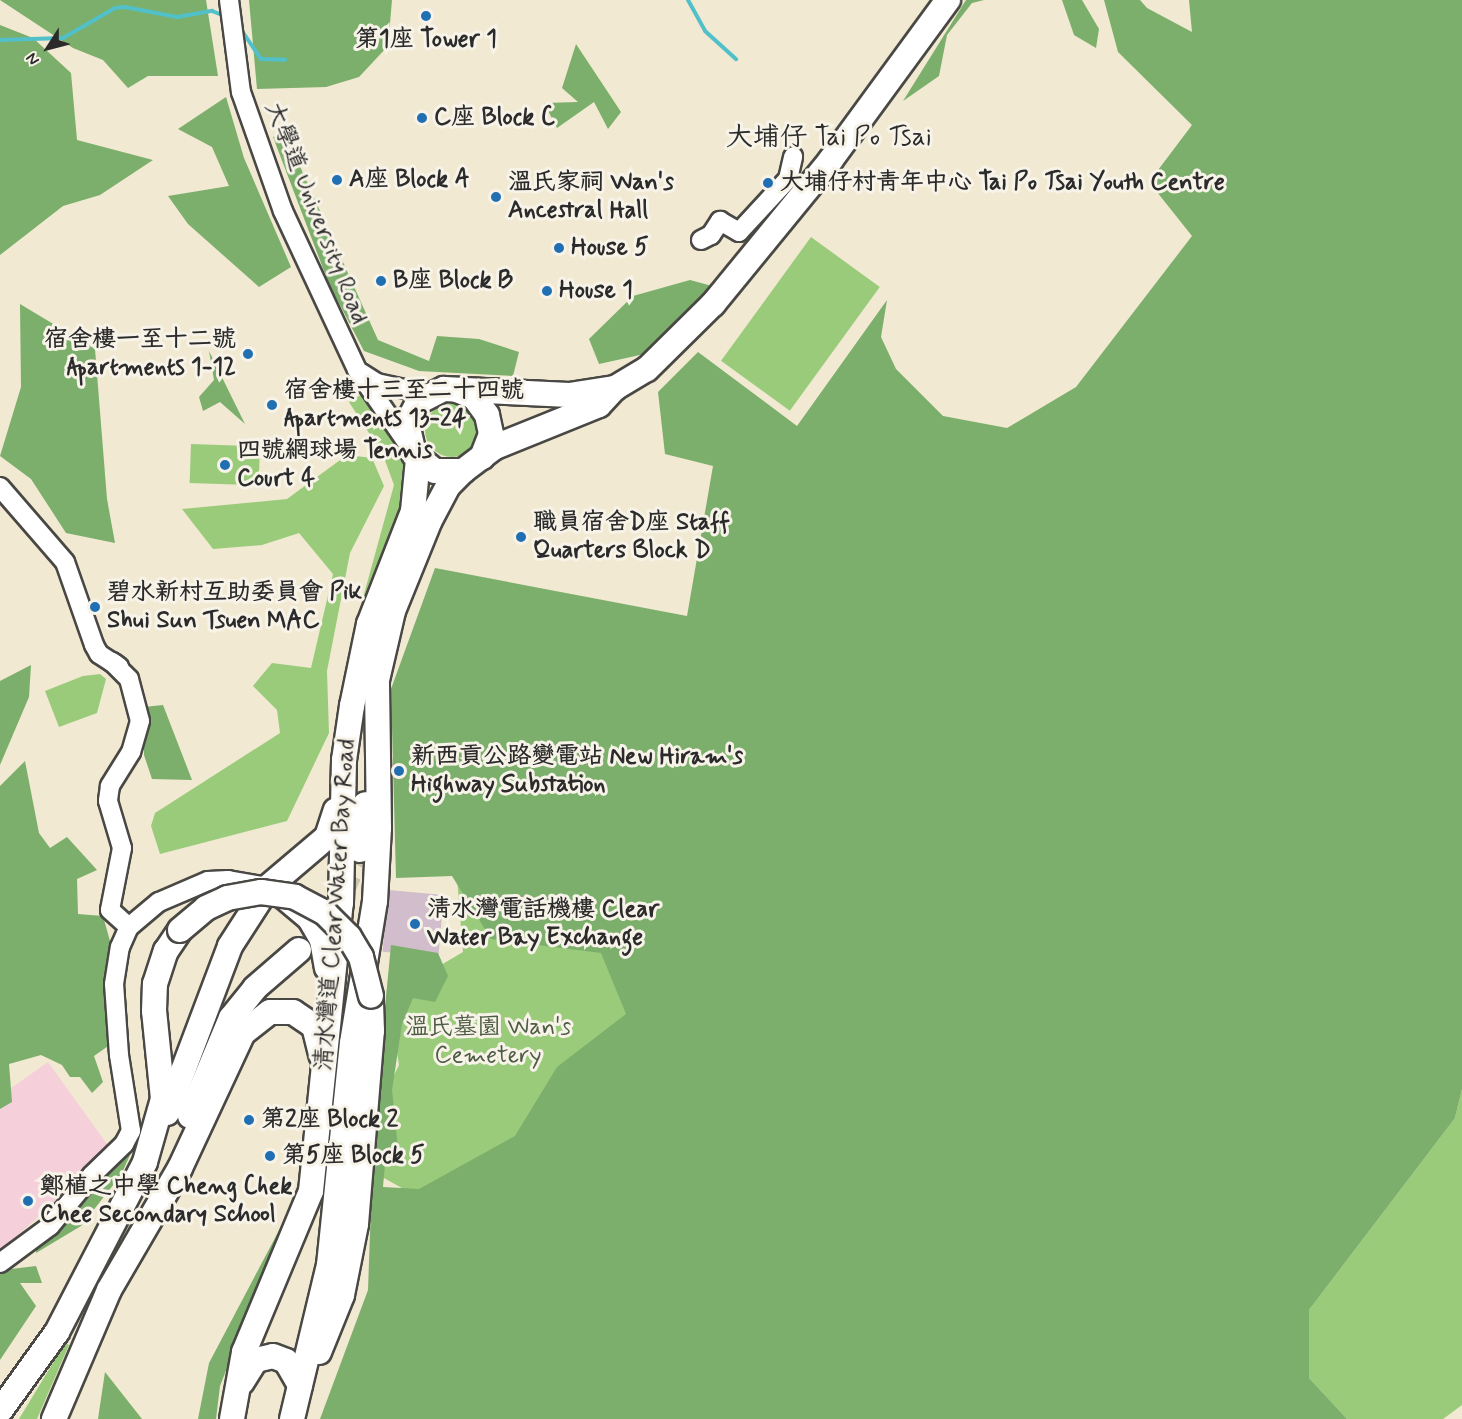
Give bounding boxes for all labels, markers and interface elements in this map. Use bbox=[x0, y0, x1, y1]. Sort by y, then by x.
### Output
marker: 第1座 Tower 1 bbox=[419, 9, 433, 23]
north arrow bbox=[18, 18, 78, 78]
place label: 第1座 Tower 1 bbox=[355, 26, 497, 54]
text: N bbox=[21, 48, 45, 69]
street label: 大學道 University Road bbox=[258, 98, 374, 328]
place label: C座 Block C bbox=[434, 104, 558, 132]
marker: C座 Block C bbox=[415, 111, 429, 125]
district label: 大埔仔 Tai Po Tsai bbox=[728, 122, 930, 154]
place label: A座 Block A bbox=[349, 166, 470, 194]
place label: 溫氏家祠 Wan's Ancestral Hall bbox=[508, 169, 674, 225]
place label: 大埔仔村青年中心 Tai Po Tsai Youth Centre bbox=[780, 169, 1220, 197]
marker: A座 Block A bbox=[330, 173, 344, 187]
marker: 大埔仔村青年中心 Tai Po Tsai Youth Centre bbox=[761, 176, 775, 190]
marker: 溫氏家祠 Wan's Ancestral Hall bbox=[489, 190, 503, 204]
place label: House 5 bbox=[571, 234, 649, 262]
marker: House 5 bbox=[552, 241, 566, 255]
place label: B座 Block B bbox=[393, 267, 513, 295]
marker: B座 Block B bbox=[374, 274, 388, 288]
place label: House 1 bbox=[559, 277, 633, 305]
marker: House 1 bbox=[540, 284, 554, 298]
place label: 宿舍樓一至十二號 Apartments 1-12 bbox=[44, 326, 236, 382]
marker: 宿舍樓一至十二號 Apartments 1-12 bbox=[241, 347, 255, 361]
place label: 宿舍樓十三至二十四號 Apartments 13-24 bbox=[284, 377, 524, 433]
marker: 宿舍樓十三至二十四號 Apartments 13-24 bbox=[265, 398, 279, 412]
place label: 四號網球場 Tennis Court 4 bbox=[237, 437, 433, 493]
marker: 四號網球場 Tennis Court 4 bbox=[218, 458, 232, 472]
place label: 職員宿舍D座 Staff Quarters Block D bbox=[533, 509, 730, 565]
marker: 職員宿舍D座 Staff Quarters Block D bbox=[514, 530, 528, 544]
place label: 碧水新村互助委員會 Pik Shui Sun Tsuen MAC bbox=[107, 579, 362, 635]
marker: 碧水新村互助委員會 Pik Shui Sun Tsuen MAC bbox=[88, 600, 102, 614]
street label: 清水灣道 Clear Water Bay Road bbox=[310, 739, 362, 1071]
place label: 新西貢公路變電站 New Hiram's Highway Substation bbox=[411, 743, 743, 799]
marker: 新西貢公路變電站 New Hiram's Highway Substation bbox=[392, 764, 406, 778]
place label: 清水灣電話機樓 Clear Water Bay Exchange bbox=[427, 896, 659, 952]
marker: 清水灣電話機樓 Clear Water Bay Exchange bbox=[408, 917, 422, 931]
park label: 溫氏墓園 Wan's Cemetery bbox=[405, 1014, 571, 1070]
place label: 第2座 Block 2 bbox=[261, 1106, 398, 1134]
marker: 第2座 Block 2 bbox=[242, 1113, 256, 1127]
place label: 第5座 Block 5 bbox=[282, 1142, 425, 1170]
marker: 第5座 Block 5 bbox=[263, 1149, 277, 1163]
place label: 鄭植之中學 Cheng Chek Chee Secondary School bbox=[40, 1173, 297, 1229]
marker: 鄭植之中學 Cheng Chek Chee Secondary School bbox=[21, 1194, 35, 1208]

